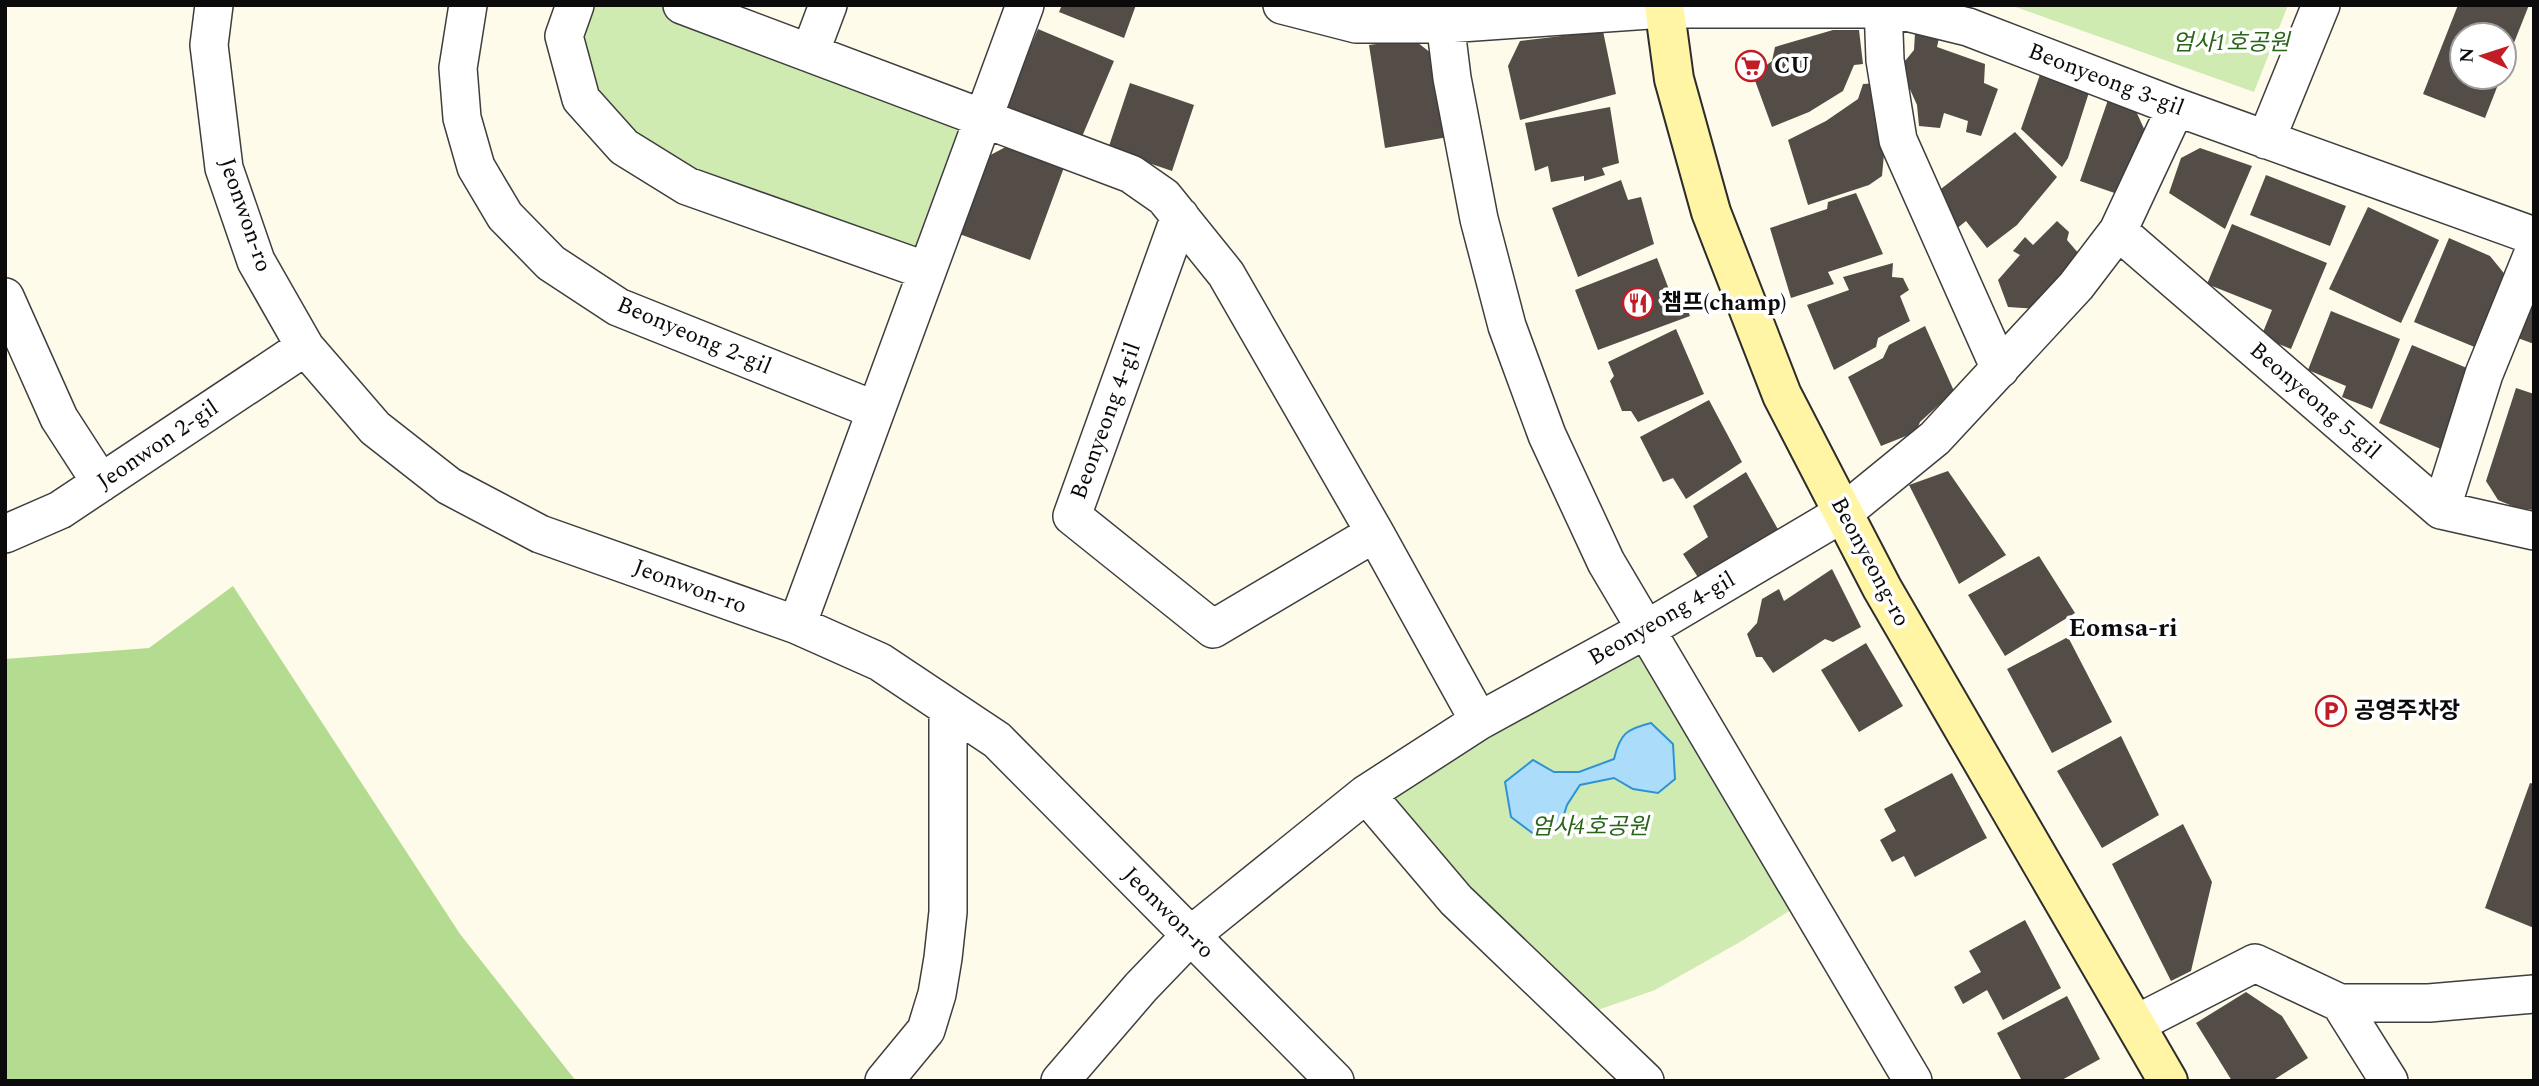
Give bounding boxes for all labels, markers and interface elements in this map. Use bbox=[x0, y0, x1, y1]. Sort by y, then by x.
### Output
north arrow bbox=[2448, 21, 2518, 91]
park label: 엄사1호공원 bbox=[2172, 26, 2291, 61]
street label: Beonyeong 3-gil bbox=[2023, 34, 2189, 126]
text: N bbox=[2453, 47, 2482, 64]
supermarket icon: CU bbox=[1734, 49, 1768, 83]
place label: CU bbox=[1774, 49, 1809, 84]
street label: Jeonwon-ro bbox=[209, 153, 281, 277]
restaurant icon: 챔프(champ) bbox=[1621, 286, 1655, 320]
place label: 챔프(champ) bbox=[1661, 286, 1787, 321]
street label: Beonyeong 2-gil bbox=[611, 288, 777, 384]
street label: Beonyeong 5-gil bbox=[2241, 334, 2389, 468]
street label: Beonyeong 4-gil bbox=[1061, 338, 1151, 504]
street label: Jeonwon 2-gil bbox=[90, 391, 226, 499]
street label: Beonyeong-ro bbox=[1821, 491, 1919, 633]
street label: Jeonwon-ro bbox=[628, 550, 752, 624]
street label: Beonyeong 4-gil bbox=[1582, 563, 1742, 675]
district label: Eomsa-ri bbox=[2068, 608, 2178, 648]
parking icon: 공영주차장 bbox=[2314, 694, 2348, 728]
place label: 공영주차장 bbox=[2354, 694, 2460, 729]
park label: 엄사4호공원 bbox=[1531, 810, 1650, 845]
street label: Jeonwon-ro bbox=[1114, 859, 1222, 967]

